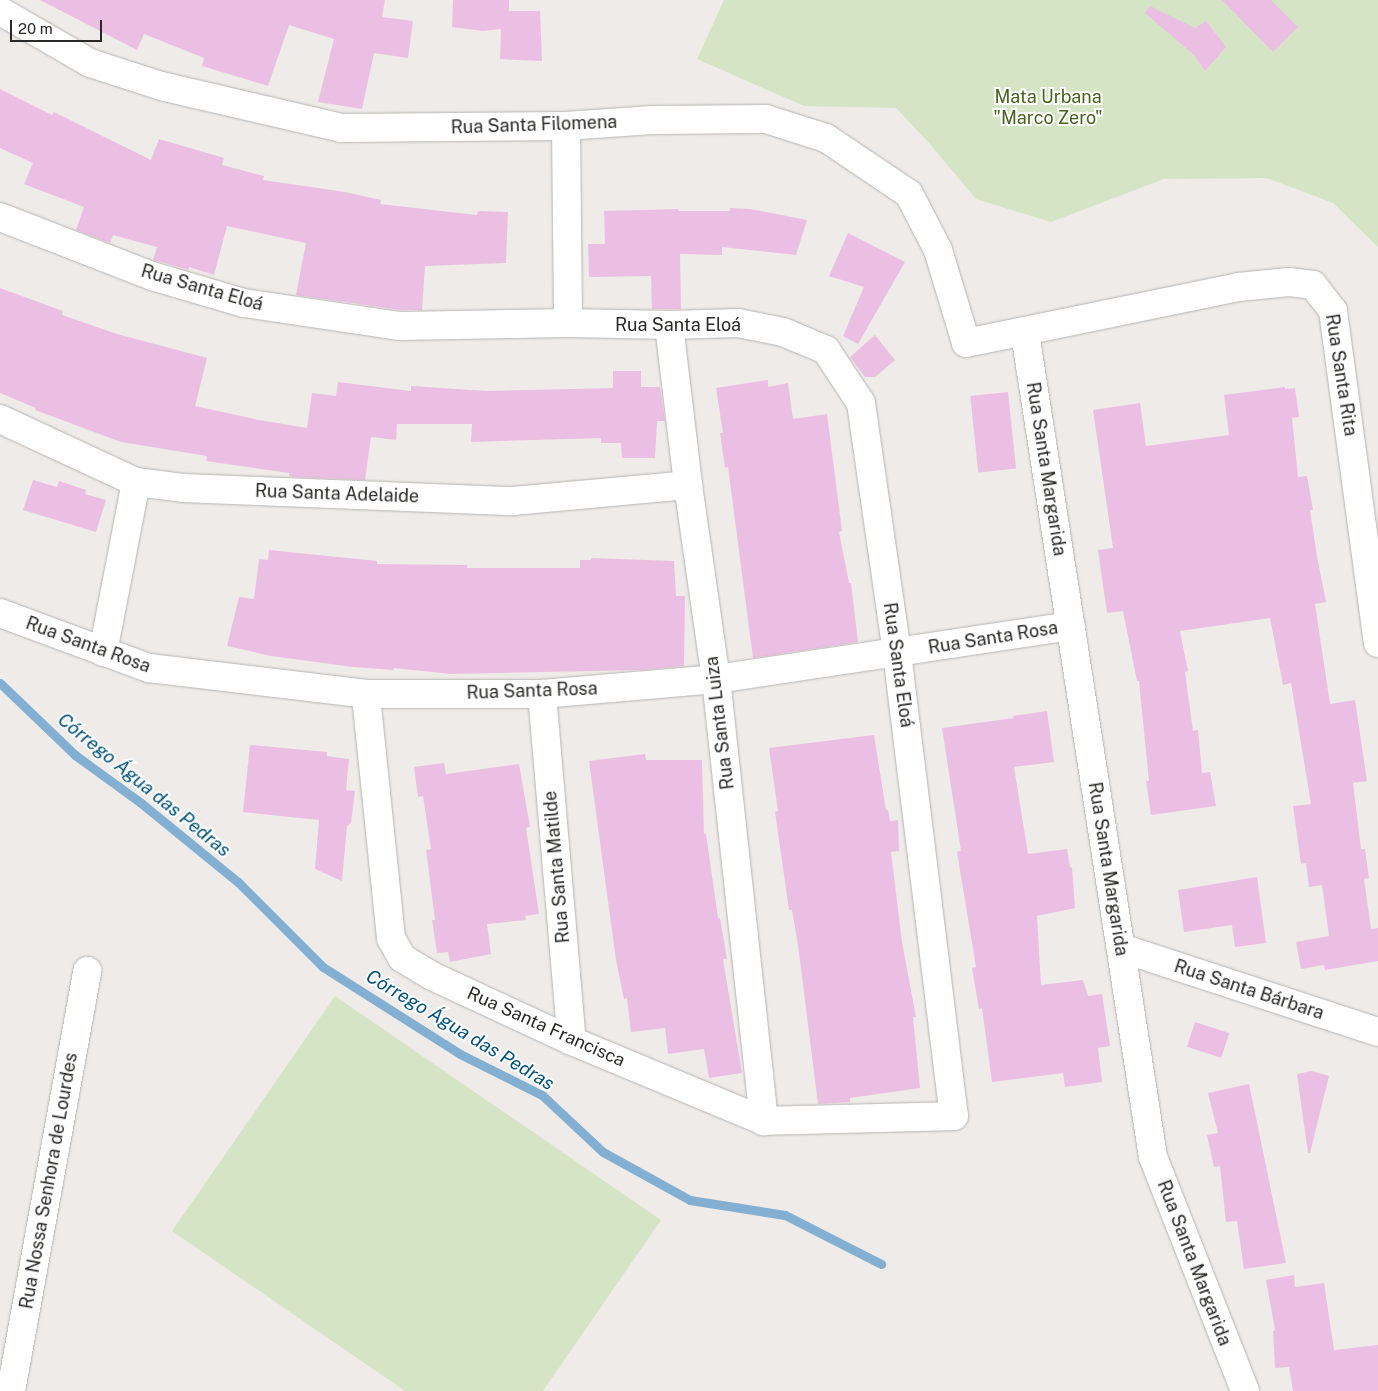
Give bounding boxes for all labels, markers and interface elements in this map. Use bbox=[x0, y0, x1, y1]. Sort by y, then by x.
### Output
scale bar bbox=[12, 10, 105, 42]
text: 20 m bbox=[18, 20, 53, 37]
park label: Mata Urbana "Marco Zero" bbox=[993, 87, 1103, 130]
street label: Rua Santa Filomena bbox=[450, 111, 618, 139]
street label: Rua Santa Eloá bbox=[138, 260, 266, 316]
street label: Rua Santa Rita bbox=[1321, 312, 1361, 438]
street label: Rua Santa Eloá bbox=[615, 314, 741, 336]
street label: Rua Santa Margarida bbox=[1022, 381, 1070, 557]
street label: Rua Santa Adelaide bbox=[255, 480, 419, 508]
street label: Rua Santa Eloá bbox=[879, 601, 917, 729]
street label: Rua Santa Rosa bbox=[23, 612, 153, 678]
street label: Rua Santa Rosa bbox=[927, 617, 1059, 659]
street label: Rua Santa Luiza bbox=[701, 655, 739, 791]
street label: Rua Santa Rosa bbox=[466, 678, 598, 704]
water label: Córrego Água das Pedras bbox=[53, 708, 235, 862]
street label: Rua Santa Margarida bbox=[1084, 781, 1132, 957]
street label: Rua Santa Matilde bbox=[540, 790, 574, 944]
street label: Rua Santa Bárbara bbox=[1171, 956, 1327, 1024]
water label: Córrego Água das Pedras bbox=[361, 965, 559, 1095]
street label: Rua Santa Francisca bbox=[464, 982, 628, 1072]
street label: Rua Nossa Senhora de Lourdes bbox=[16, 1051, 82, 1311]
street label: Rua Santa Margarida bbox=[1152, 1177, 1236, 1349]

